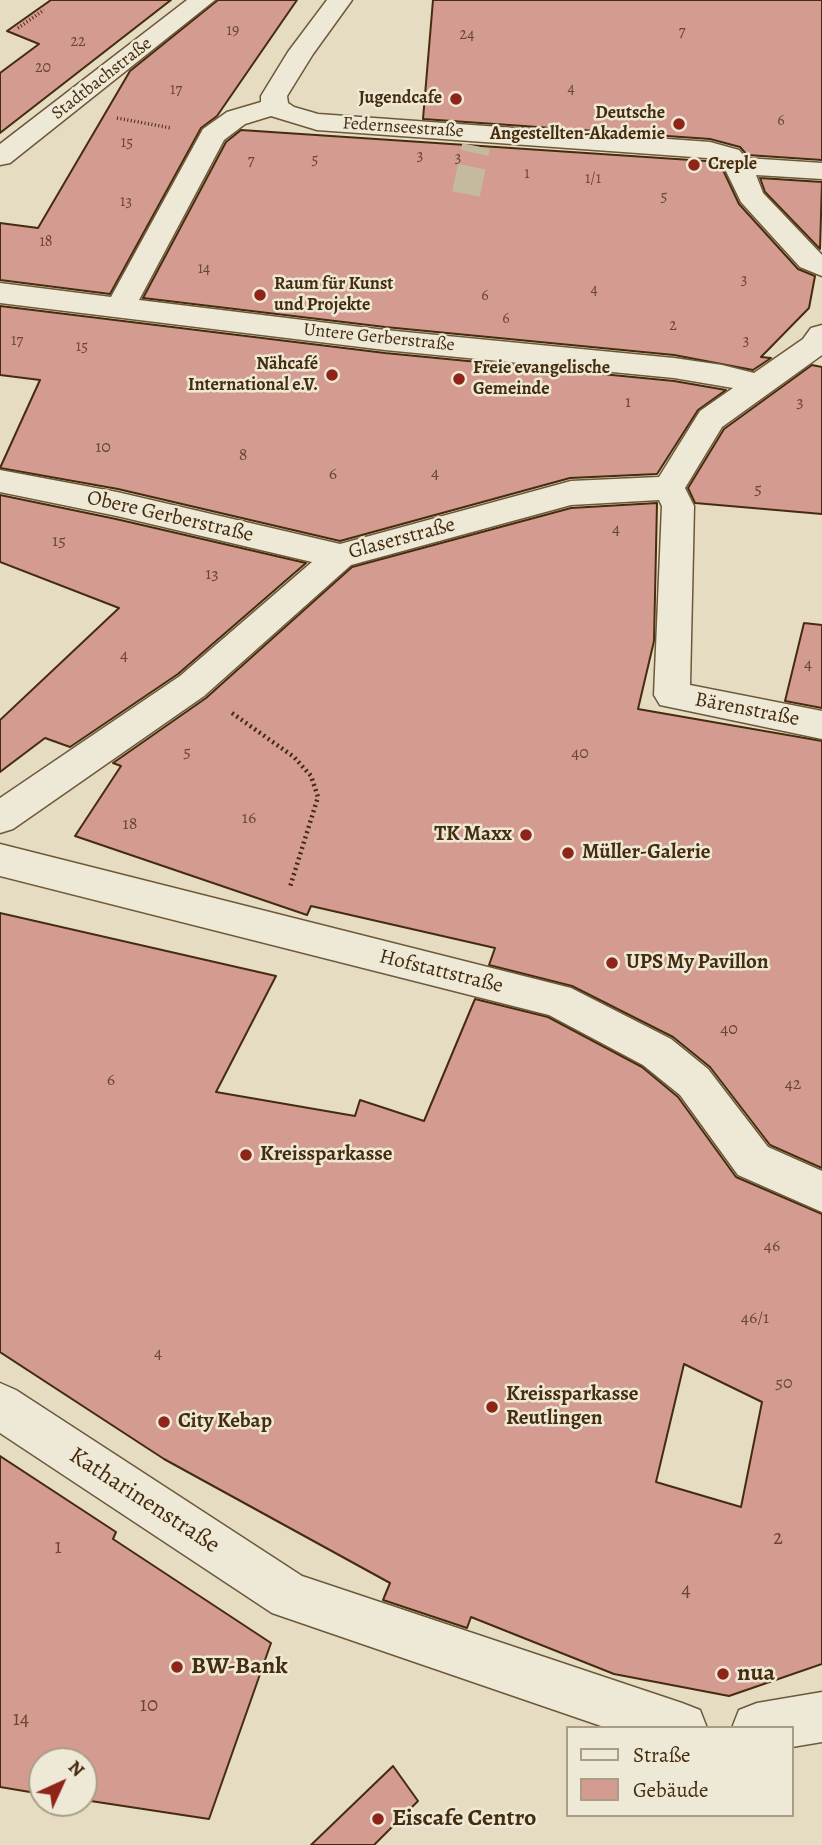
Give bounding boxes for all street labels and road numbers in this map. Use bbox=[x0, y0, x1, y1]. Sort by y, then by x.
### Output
street label: Stadtbachstraße bbox=[48, 33, 156, 125]
street label: Federnseestraße bbox=[342, 113, 464, 143]
street label: Untere Gerberstraße bbox=[302, 319, 456, 357]
street label: Obere Gerberstraße bbox=[84, 486, 256, 548]
street label: Glaserstraße bbox=[346, 513, 458, 565]
street label: Bärenstraße bbox=[693, 688, 801, 732]
street label: Hofstattstraße bbox=[377, 944, 505, 1000]
street label: Katharinenstraße bbox=[63, 1442, 225, 1560]

